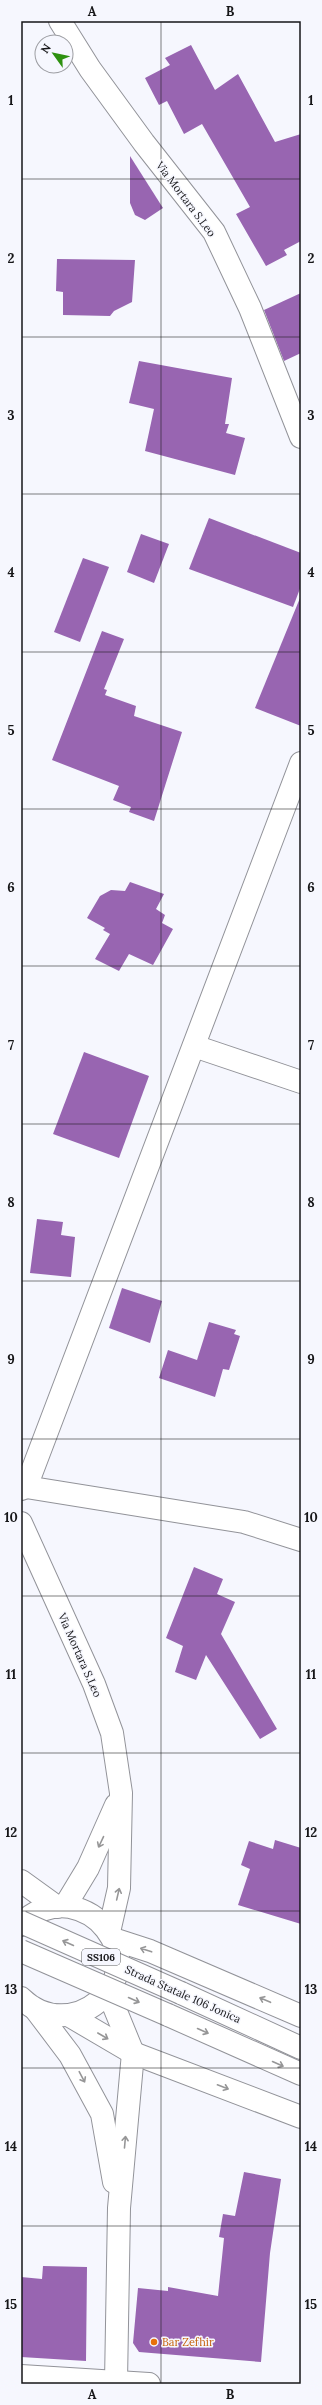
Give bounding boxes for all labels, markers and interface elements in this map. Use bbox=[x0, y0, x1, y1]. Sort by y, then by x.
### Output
text: A bbox=[88, 3, 97, 20]
text: B bbox=[226, 3, 235, 20]
north arrow bbox=[34, 34, 74, 74]
text: N bbox=[37, 41, 54, 56]
text: 1 bbox=[8, 92, 14, 109]
text: 1 bbox=[308, 92, 314, 109]
street label: Via Mortara S.Leo bbox=[152, 158, 219, 239]
text: 2 bbox=[8, 250, 15, 267]
text: 2 bbox=[308, 250, 315, 267]
text: 3 bbox=[7, 407, 15, 424]
text: 3 bbox=[307, 407, 315, 424]
text: 4 bbox=[7, 564, 15, 581]
text: 4 bbox=[307, 564, 315, 581]
text: 5 bbox=[7, 722, 15, 739]
text: 5 bbox=[307, 722, 315, 739]
text: 6 bbox=[7, 879, 15, 896]
text: 6 bbox=[307, 879, 315, 896]
text: 7 bbox=[8, 1037, 14, 1054]
text: 7 bbox=[308, 1037, 314, 1054]
text: 8 bbox=[7, 1194, 15, 1211]
text: 8 bbox=[307, 1194, 315, 1211]
text: 9 bbox=[7, 1351, 15, 1368]
text: 9 bbox=[307, 1351, 315, 1368]
text: 10 bbox=[4, 1509, 18, 1526]
text: 10 bbox=[304, 1509, 318, 1526]
street label: Via Mortara S.Leo bbox=[55, 1610, 105, 1699]
text: 11 bbox=[6, 1666, 16, 1683]
text: 11 bbox=[306, 1666, 316, 1683]
text: 12 bbox=[5, 1824, 17, 1841]
text: 12 bbox=[305, 1824, 317, 1841]
one-way arrow bbox=[97, 1835, 104, 1847]
one-way arrow bbox=[114, 1888, 122, 1901]
one-way arrow bbox=[63, 1939, 75, 1946]
one-way arrow bbox=[139, 1946, 152, 1953]
road number: SS106 bbox=[82, 1949, 120, 1965]
street label: Strada Statale 106 Jonica bbox=[123, 1962, 244, 2026]
text: 13 bbox=[5, 1981, 17, 1998]
text: 13 bbox=[305, 1981, 317, 1998]
one-way arrow bbox=[260, 1996, 272, 2004]
one-way arrow bbox=[127, 1997, 139, 2004]
one-way arrow bbox=[197, 2028, 209, 2035]
one-way arrow bbox=[97, 2032, 109, 2040]
one-way arrow bbox=[272, 2060, 284, 2068]
one-way arrow bbox=[78, 2071, 86, 2083]
one-way arrow bbox=[216, 2084, 228, 2092]
one-way arrow bbox=[122, 2136, 129, 2149]
text: 14 bbox=[5, 2138, 17, 2155]
text: 14 bbox=[305, 2138, 317, 2155]
text: 15 bbox=[5, 2296, 17, 2313]
text: 15 bbox=[305, 2296, 317, 2313]
place label: Bar Zefhir bbox=[162, 2335, 214, 2349]
marker: Bar Zefhir bbox=[149, 2337, 159, 2347]
text: A bbox=[88, 2386, 97, 2403]
text: B bbox=[226, 2386, 235, 2403]

